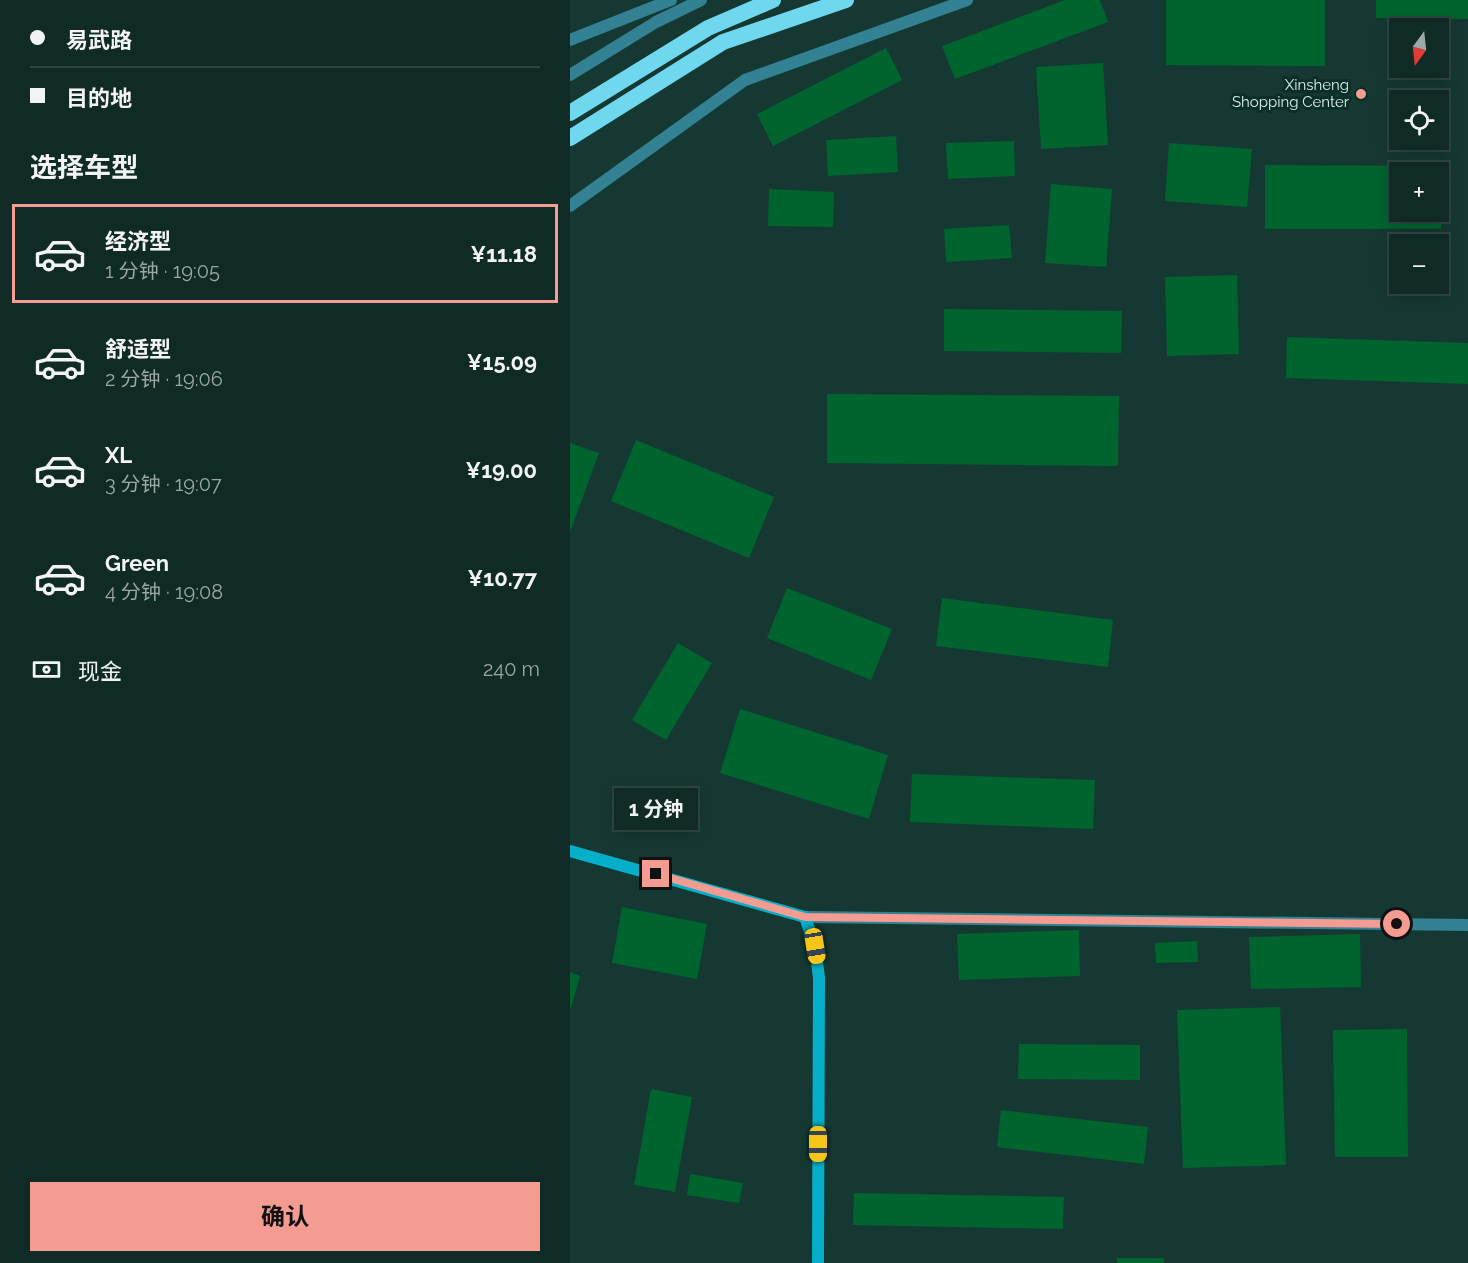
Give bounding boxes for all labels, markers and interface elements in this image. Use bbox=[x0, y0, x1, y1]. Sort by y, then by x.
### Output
north arrow bbox=[1389, 18, 1449, 78]
map controls bbox=[1389, 18, 1449, 294]
text: 易武路 bbox=[66, 27, 132, 53]
place label: Xinsheng Shopping Center bbox=[1232, 76, 1350, 111]
text: 目的地 bbox=[66, 85, 132, 111]
marker: Xinsheng Shopping Center bbox=[1354, 87, 1368, 101]
button: locate bbox=[1389, 90, 1449, 150]
text: 选择车型 bbox=[30, 152, 138, 183]
button: + bbox=[1389, 162, 1449, 222]
icon: car bbox=[33, 227, 87, 281]
text: 经济型 bbox=[105, 228, 171, 254]
button: − bbox=[1389, 234, 1449, 294]
text: ¥11.18 bbox=[470, 241, 537, 267]
text: 1 分钟 · 19:05 bbox=[105, 259, 220, 283]
icon: car bbox=[33, 335, 87, 389]
text: 舒适型 bbox=[105, 336, 171, 362]
text: ¥15.09 bbox=[467, 349, 537, 375]
text: 2 分钟 · 19:06 bbox=[105, 367, 223, 391]
text: XL bbox=[105, 442, 132, 468]
icon: car bbox=[33, 443, 87, 497]
text: ¥19.00 bbox=[466, 457, 537, 483]
text: 3 分钟 · 19:07 bbox=[105, 472, 222, 496]
text: Green bbox=[105, 550, 169, 576]
icon: car bbox=[33, 551, 87, 605]
text: ¥10.77 bbox=[468, 565, 537, 591]
text: 4 分钟 · 19:08 bbox=[105, 580, 223, 604]
icon: cash bbox=[30, 653, 63, 686]
text: 240 m bbox=[483, 657, 540, 681]
text: 现金 bbox=[78, 658, 122, 684]
callout: 1 分钟 bbox=[614, 787, 698, 829]
text: 1 分钟 bbox=[629, 797, 683, 821]
route end bbox=[642, 860, 669, 887]
route start bbox=[1383, 910, 1410, 937]
car bbox=[803, 927, 827, 965]
car bbox=[809, 1126, 827, 1162]
button: 确认 bbox=[30, 1182, 540, 1251]

